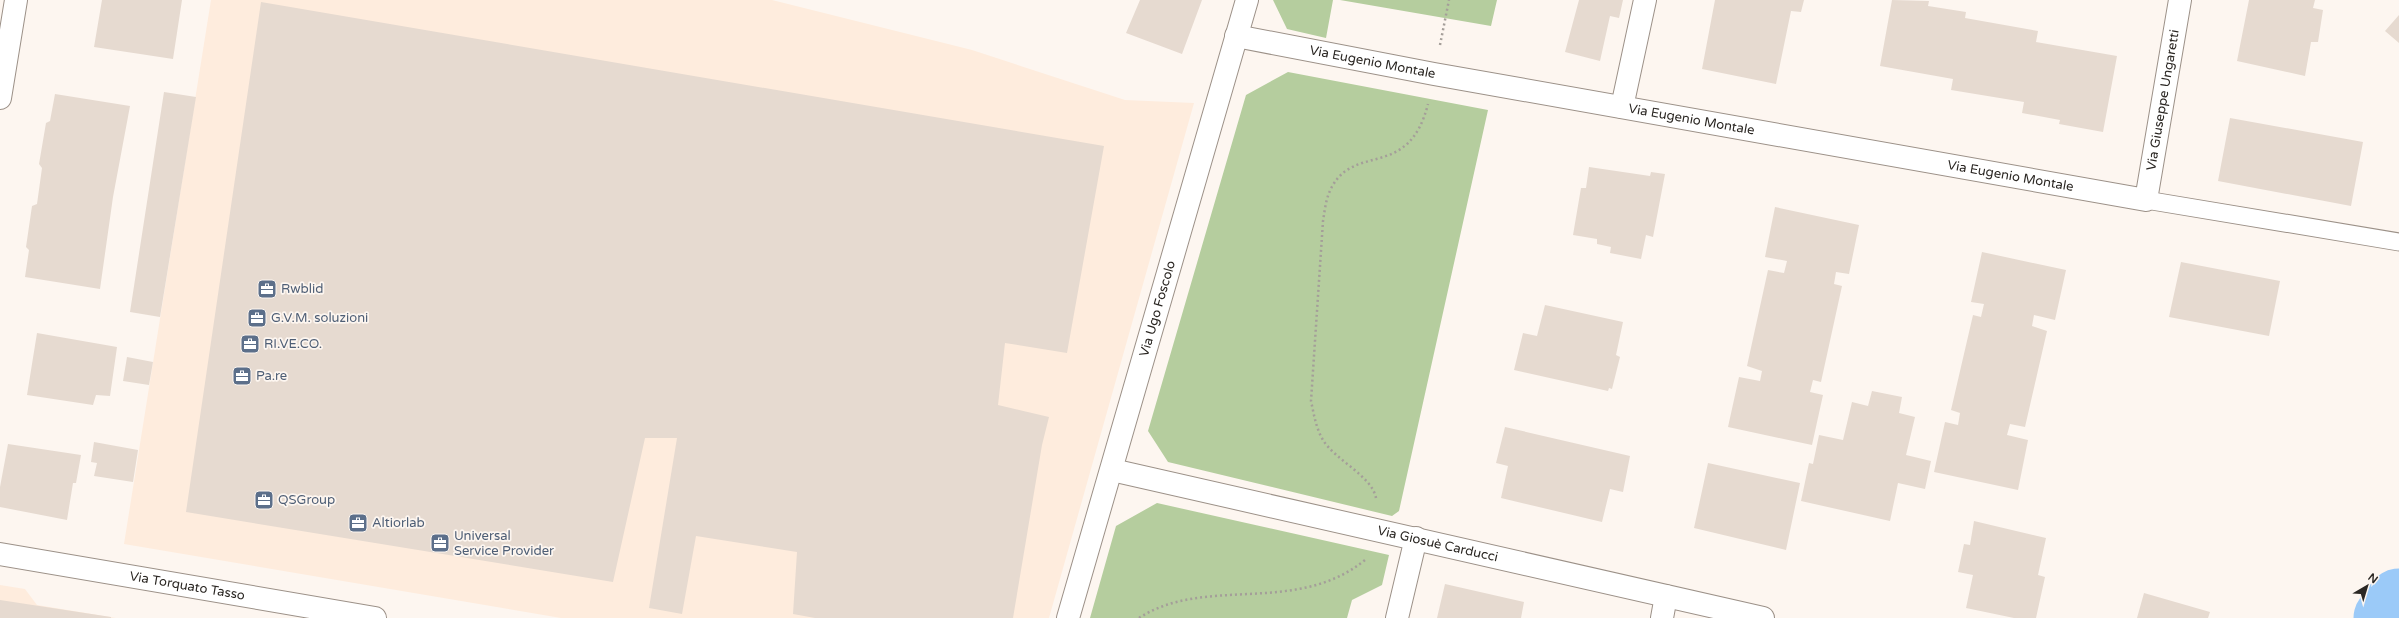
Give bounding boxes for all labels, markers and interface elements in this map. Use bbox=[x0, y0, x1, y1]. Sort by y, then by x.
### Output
street label: Via Giuseppe Ungaretti bbox=[2143, 28, 2183, 172]
street label: Via Eugenio Montale bbox=[1308, 42, 1437, 82]
street label: Via Eugenio Montale bbox=[1627, 101, 1756, 139]
street label: Via Eugenio Montale bbox=[1946, 157, 2075, 195]
street label: Via Ugo Foscolo bbox=[1136, 259, 1179, 359]
office icon: Rwblid bbox=[256, 278, 278, 300]
place label: Rwblid bbox=[281, 281, 323, 297]
office icon: G.V.M. soluzioni bbox=[246, 307, 268, 329]
place label: G.V.M. soluzioni bbox=[271, 310, 368, 326]
office icon: RI.VE.CO. bbox=[239, 333, 261, 355]
place label: RI.VE.CO. bbox=[264, 336, 322, 352]
office icon: Pa.re bbox=[231, 365, 253, 387]
place label: Pa.re bbox=[256, 368, 287, 384]
office icon: QSGroup bbox=[253, 489, 275, 511]
place label: QSGroup bbox=[278, 492, 335, 508]
office icon: Altiorlab bbox=[347, 512, 369, 534]
place label: Altiorlab bbox=[372, 515, 425, 531]
street label: Via Giosuè Carducci bbox=[1376, 523, 1500, 565]
place label: Universal Service Provider bbox=[454, 528, 554, 559]
office icon: Universal Service Provider bbox=[429, 532, 451, 554]
north arrow bbox=[2347, 566, 2387, 606]
street label: Via Torquato Tasso bbox=[128, 568, 246, 604]
text: N bbox=[2365, 571, 2380, 586]

